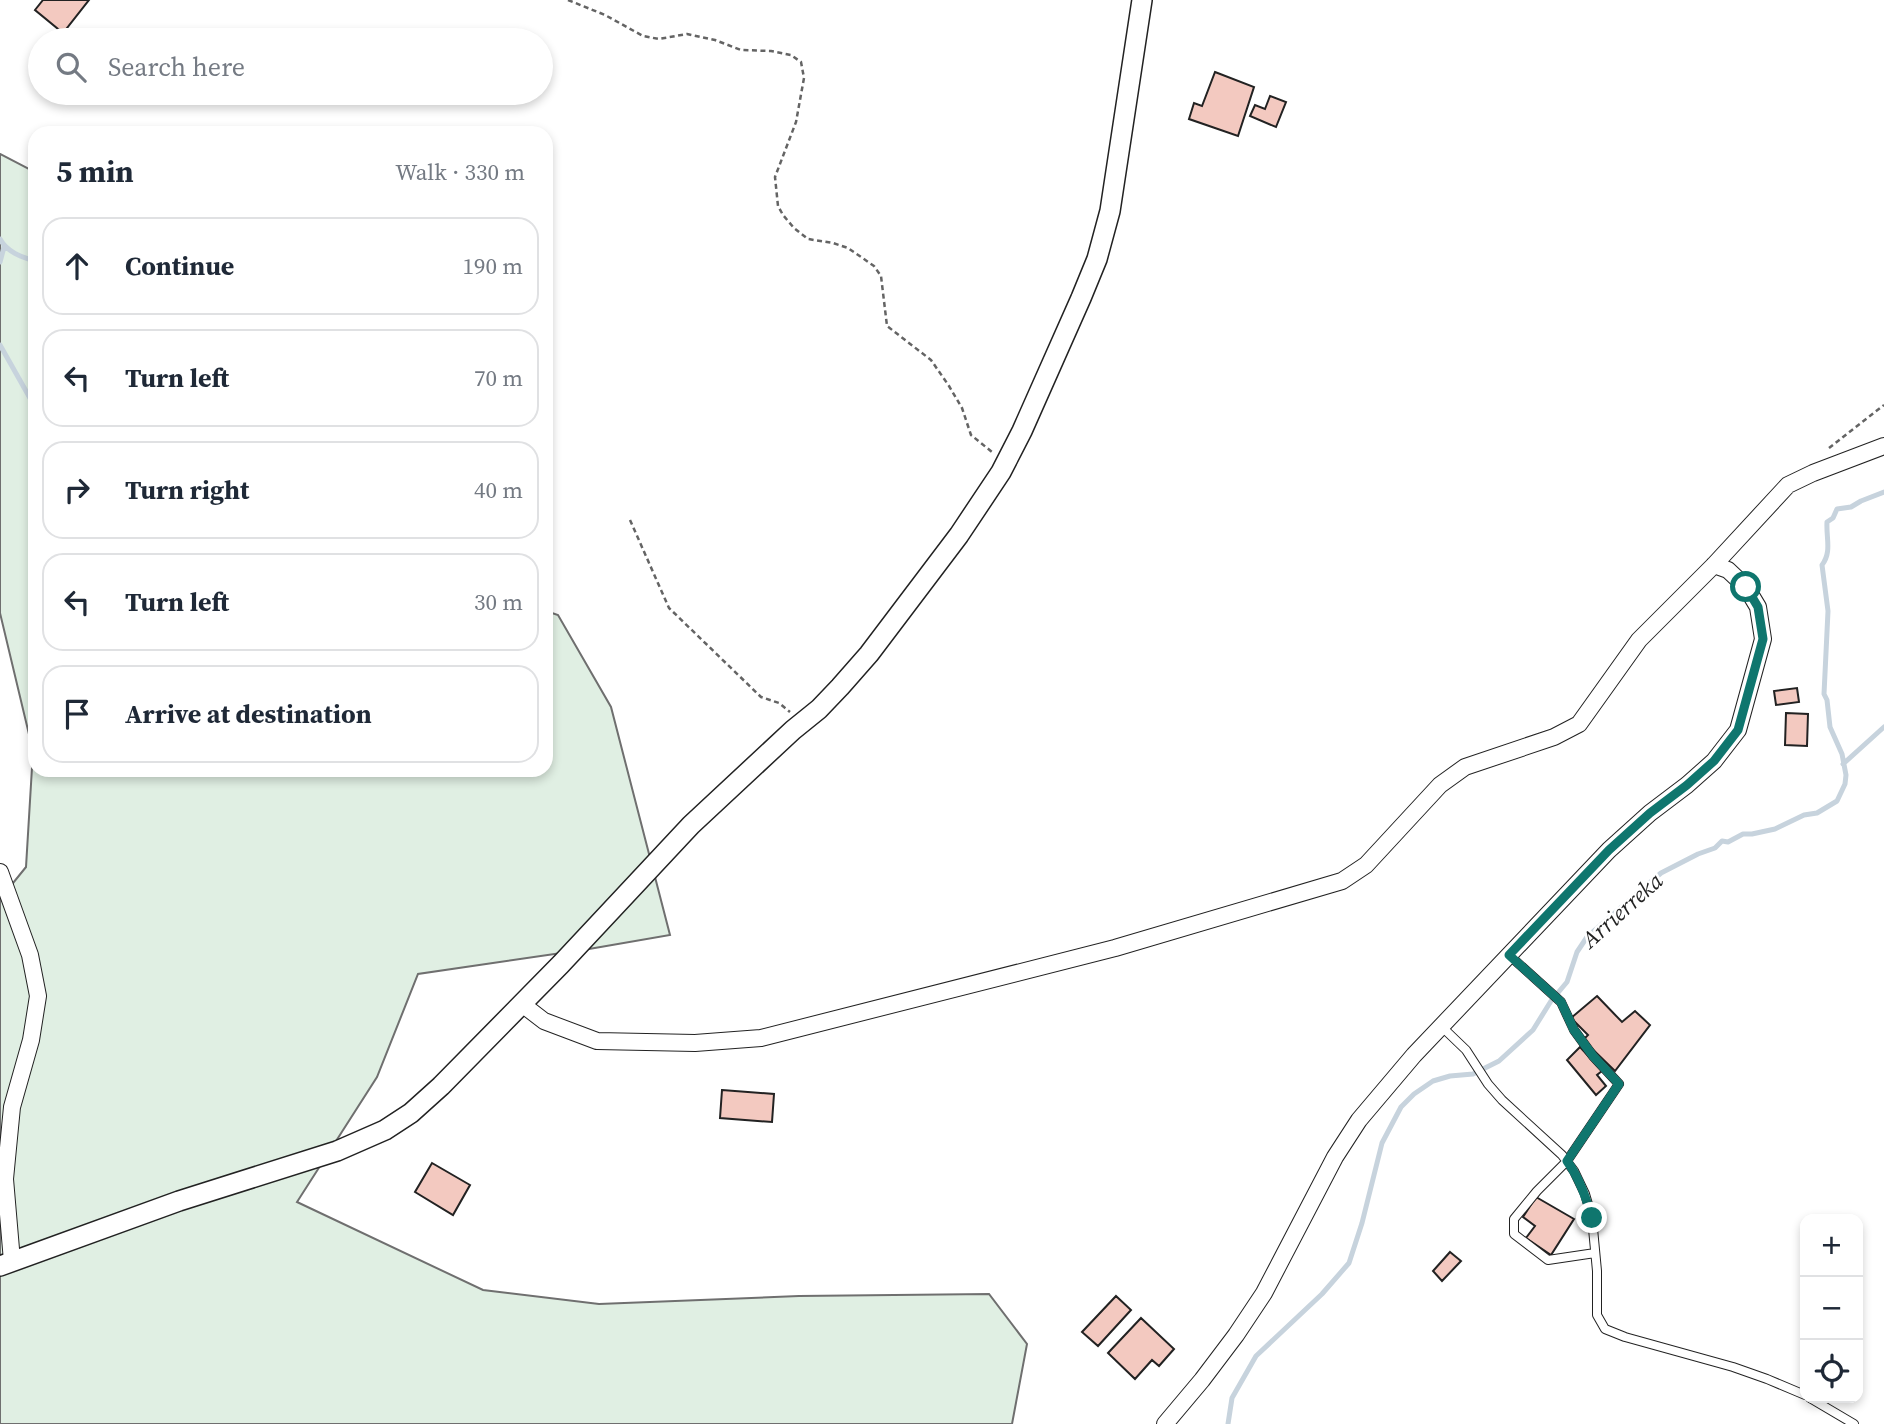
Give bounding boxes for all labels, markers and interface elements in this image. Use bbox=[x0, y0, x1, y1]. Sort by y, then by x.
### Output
search box bbox=[28, 28, 553, 105]
icon: search bbox=[52, 48, 90, 86]
text: Search here bbox=[108, 49, 245, 85]
text: 5 min bbox=[56, 151, 134, 192]
text: Walk · 330 m bbox=[395, 156, 525, 188]
icon: ahead bbox=[58, 247, 96, 285]
text: Continue bbox=[125, 248, 234, 284]
text: 190 m bbox=[462, 250, 523, 282]
icon: left bbox=[58, 359, 96, 397]
text: Turn left bbox=[125, 360, 229, 396]
text: 70 m bbox=[474, 362, 523, 394]
icon: right bbox=[58, 471, 96, 509]
text: Turn right bbox=[125, 472, 249, 508]
text: 40 m bbox=[474, 474, 523, 506]
route start bbox=[1730, 571, 1761, 602]
icon: left bbox=[58, 583, 96, 621]
text: Turn left bbox=[125, 584, 229, 620]
text: 30 m bbox=[474, 586, 523, 618]
icon: arrive bbox=[58, 695, 96, 733]
text: Arrive at destination bbox=[125, 696, 372, 732]
water label: Arrierreka bbox=[1573, 865, 1670, 957]
route end bbox=[1576, 1202, 1607, 1233]
map controls bbox=[1800, 1214, 1863, 1403]
button: + bbox=[1800, 1214, 1863, 1277]
button: − bbox=[1800, 1277, 1863, 1340]
button: locate bbox=[1800, 1340, 1863, 1403]

